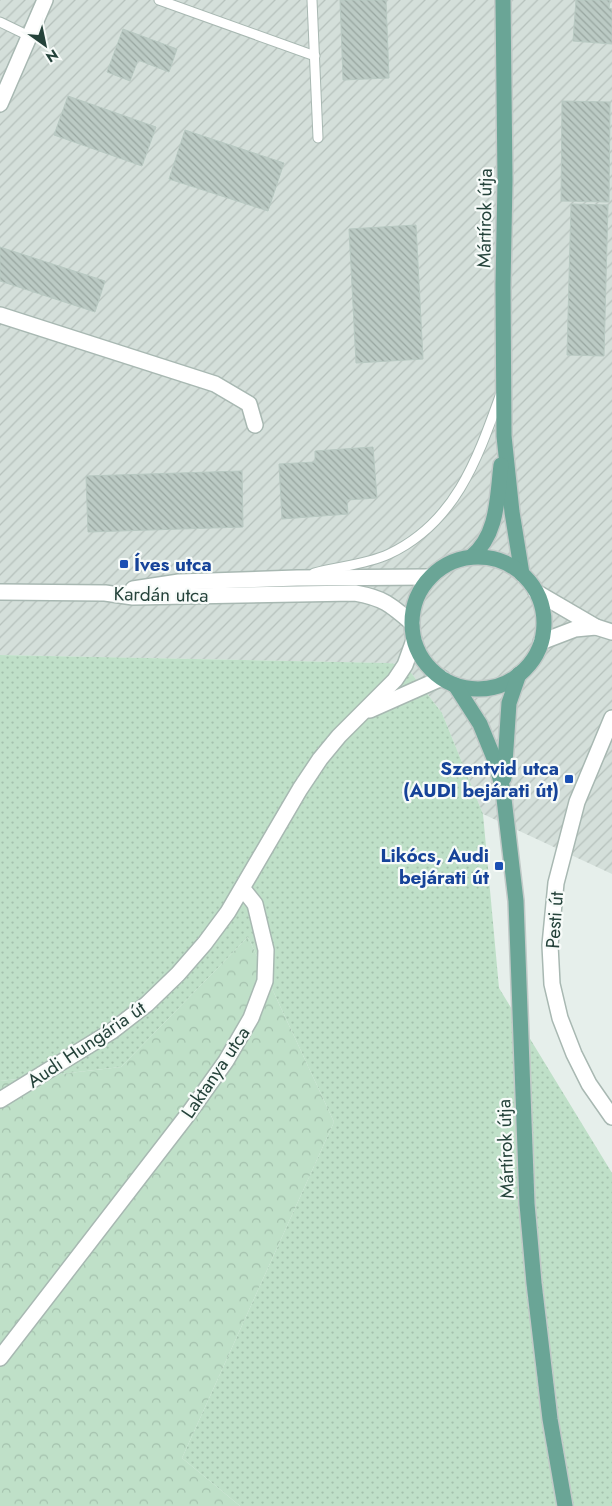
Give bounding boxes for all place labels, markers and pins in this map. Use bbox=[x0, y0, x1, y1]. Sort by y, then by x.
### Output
place label: Íves utca bbox=[134, 551, 212, 578]
marker: Íves utca bbox=[118, 558, 130, 570]
place label: Szentvid utca (AUDI bejárati út) bbox=[403, 755, 559, 804]
marker: Szentvid utca (AUDI bejárati út) bbox=[563, 773, 575, 785]
place label: Likócs, Audi bejárati út bbox=[380, 842, 489, 891]
marker: Likócs, Audi bejárati út bbox=[493, 860, 505, 872]

